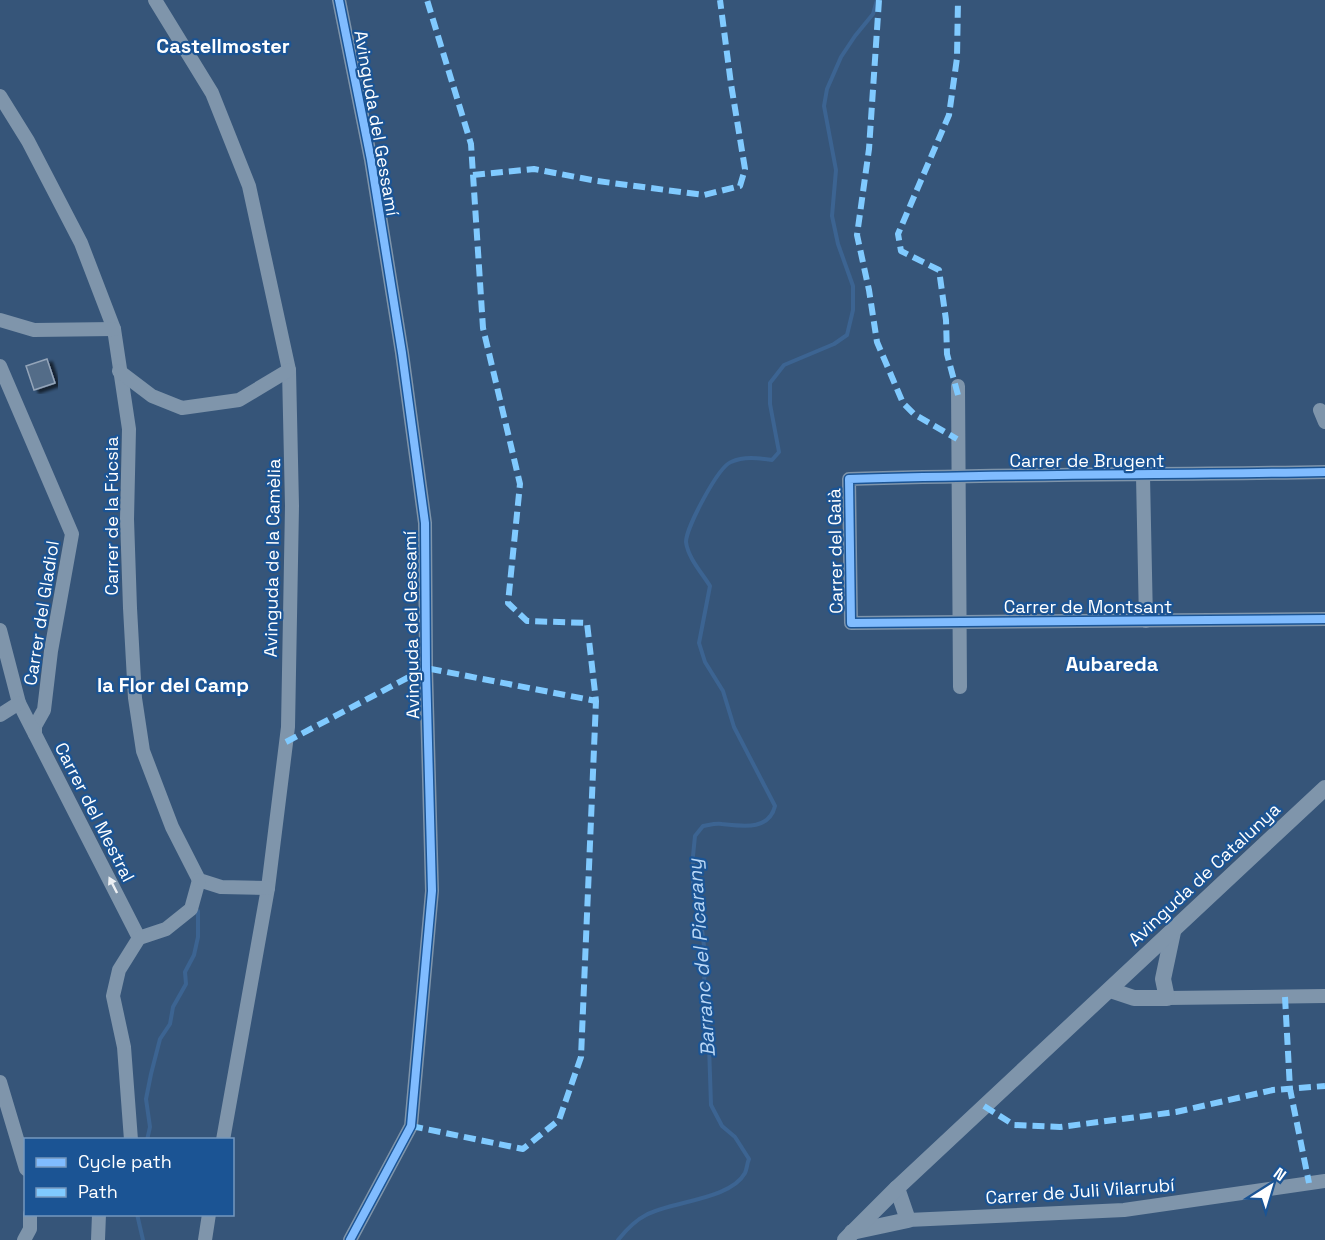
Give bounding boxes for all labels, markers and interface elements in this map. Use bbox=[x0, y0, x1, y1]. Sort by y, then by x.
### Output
street label: Avinguda del Gessamí bbox=[349, 28, 405, 218]
district label: Castellmoster bbox=[156, 33, 290, 59]
street label: Carrer de la Fúcsia bbox=[100, 436, 123, 596]
street label: Carrer de Brugent bbox=[1009, 449, 1165, 472]
street label: Avinguda de la Camèlia bbox=[259, 458, 285, 658]
street label: Carrer del Gaià bbox=[822, 488, 848, 614]
street label: Avinguda del Gessamí bbox=[398, 530, 424, 719]
street label: Carrer del Gladiol bbox=[18, 539, 64, 687]
street label: Carrer de Montsant bbox=[1004, 595, 1172, 618]
district label: Aubareda bbox=[1066, 651, 1159, 677]
district label: la Flor del Camp bbox=[97, 672, 249, 698]
street label: Carrer del Mestral bbox=[50, 738, 140, 886]
street label: Avinguda de Catalunya bbox=[1123, 797, 1285, 951]
water label: Barranc del Picarany bbox=[681, 856, 721, 1058]
one-way arrow bbox=[108, 877, 117, 894]
legend bbox=[24, 1138, 234, 1216]
text: Cycle path bbox=[78, 1150, 172, 1173]
north arrow bbox=[1241, 1156, 1301, 1216]
text: N bbox=[1269, 1163, 1290, 1186]
street label: Carrer de Juli Vilarrubí bbox=[985, 1173, 1176, 1209]
text: Path bbox=[78, 1180, 118, 1203]

